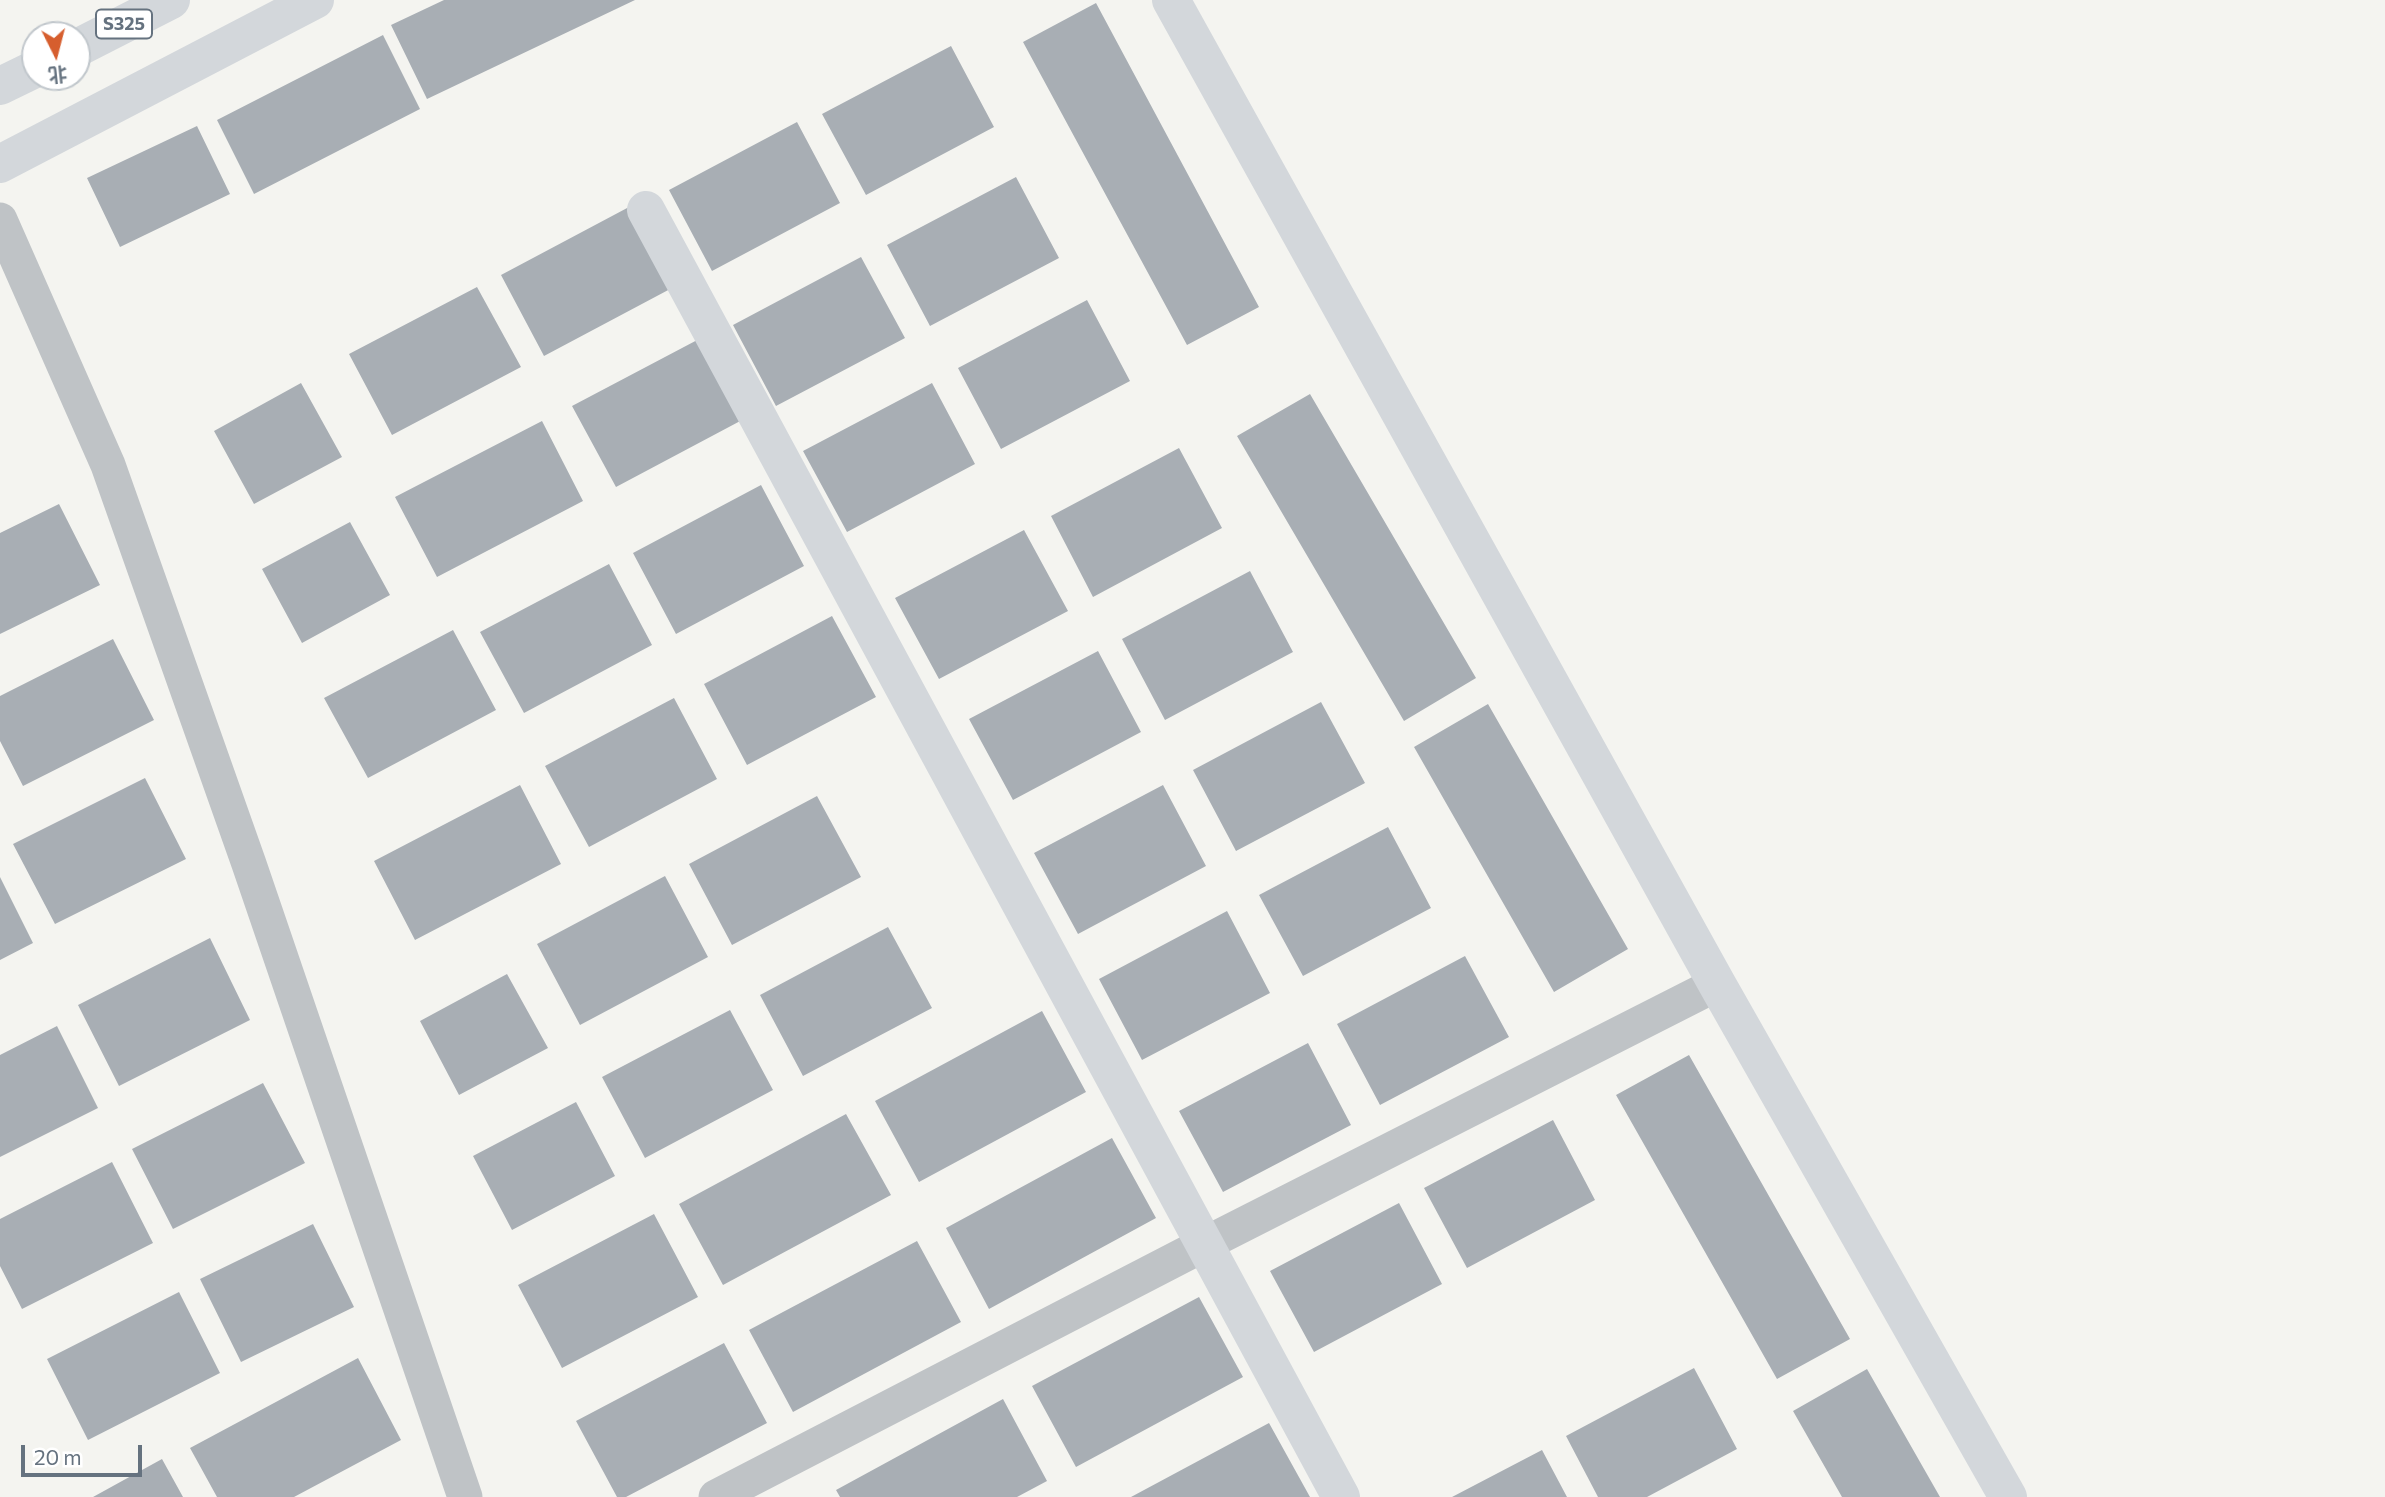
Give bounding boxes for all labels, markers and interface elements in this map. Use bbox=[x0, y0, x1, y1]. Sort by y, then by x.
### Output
road number: S325 bbox=[96, 9, 152, 38]
north arrow bbox=[21, 21, 91, 91]
text: 北 bbox=[47, 63, 69, 88]
scale bar bbox=[24, 1430, 145, 1474]
text: 20 m bbox=[34, 1444, 82, 1469]

